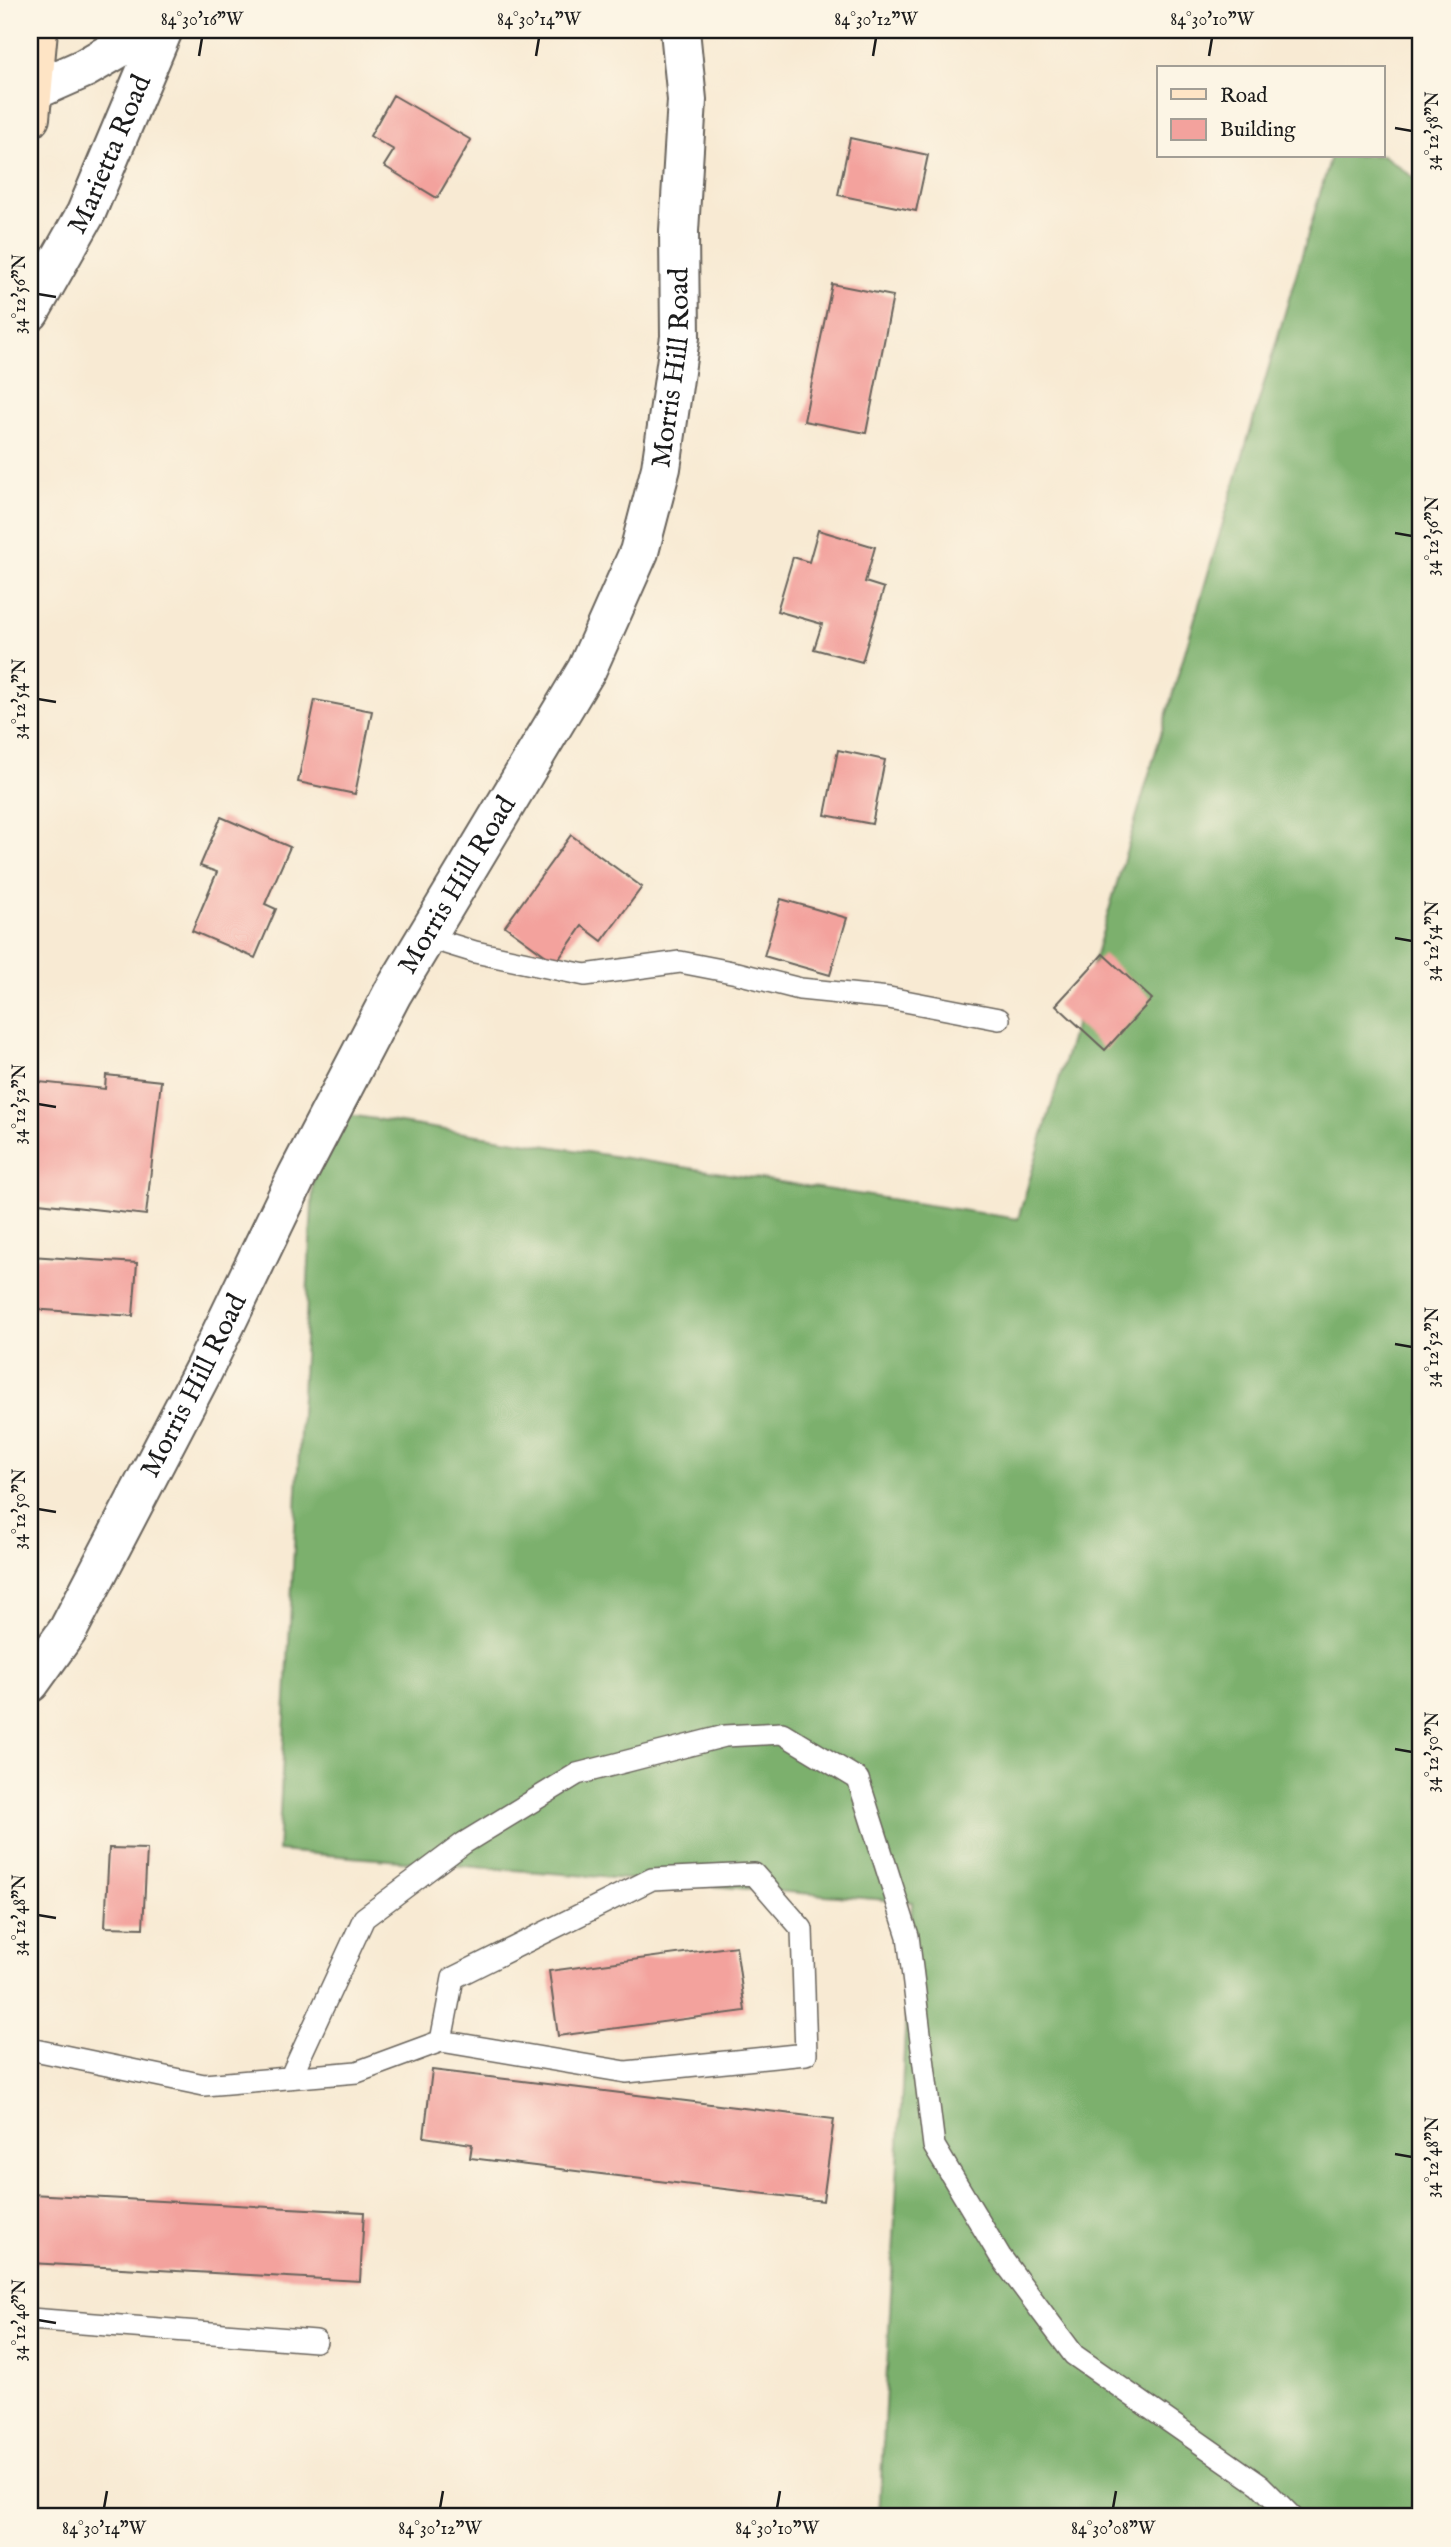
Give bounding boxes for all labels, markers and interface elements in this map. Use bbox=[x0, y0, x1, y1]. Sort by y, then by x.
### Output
text: 84°30'16"W bbox=[161, 9, 244, 32]
text: 84°30'14"W bbox=[497, 9, 582, 32]
text: 84°30'12"W bbox=[834, 9, 919, 32]
text: 84°30'10"W bbox=[1170, 9, 1255, 32]
legend bbox=[1157, 66, 1384, 158]
street label: Marietta Road bbox=[60, 70, 160, 240]
text: Road bbox=[1220, 83, 1268, 110]
text: 34°12'58"N bbox=[1422, 91, 1445, 171]
text: Building bbox=[1220, 117, 1296, 144]
text: 34°12'56"N bbox=[9, 254, 32, 334]
street label: Morris Hill Road bbox=[644, 267, 697, 470]
text: 34°12'56"N bbox=[1422, 496, 1445, 576]
text: 34°12'54"N bbox=[9, 658, 32, 740]
street label: Morris Hill Road bbox=[390, 790, 524, 981]
text: 34°12'54"N bbox=[1422, 900, 1445, 982]
text: 34°12'52"N bbox=[9, 1063, 32, 1144]
street label: Morris Hill Road bbox=[133, 1288, 255, 1484]
text: 34°12'52"N bbox=[1422, 1306, 1445, 1387]
text: 34°12'50"N bbox=[9, 1468, 32, 1550]
text: 34°12'50"N bbox=[1422, 1711, 1445, 1793]
text: 34°12'48"N bbox=[9, 1874, 32, 1956]
text: 34°12'48"N bbox=[1422, 2116, 1445, 2198]
text: 34°12'46"N bbox=[9, 2278, 32, 2361]
text: 84°30'14"W bbox=[62, 2518, 147, 2541]
text: 84°30'12"W bbox=[398, 2518, 483, 2541]
text: 84°30'10"W bbox=[735, 2518, 820, 2541]
text: 84°30'08"W bbox=[1071, 2518, 1156, 2541]

